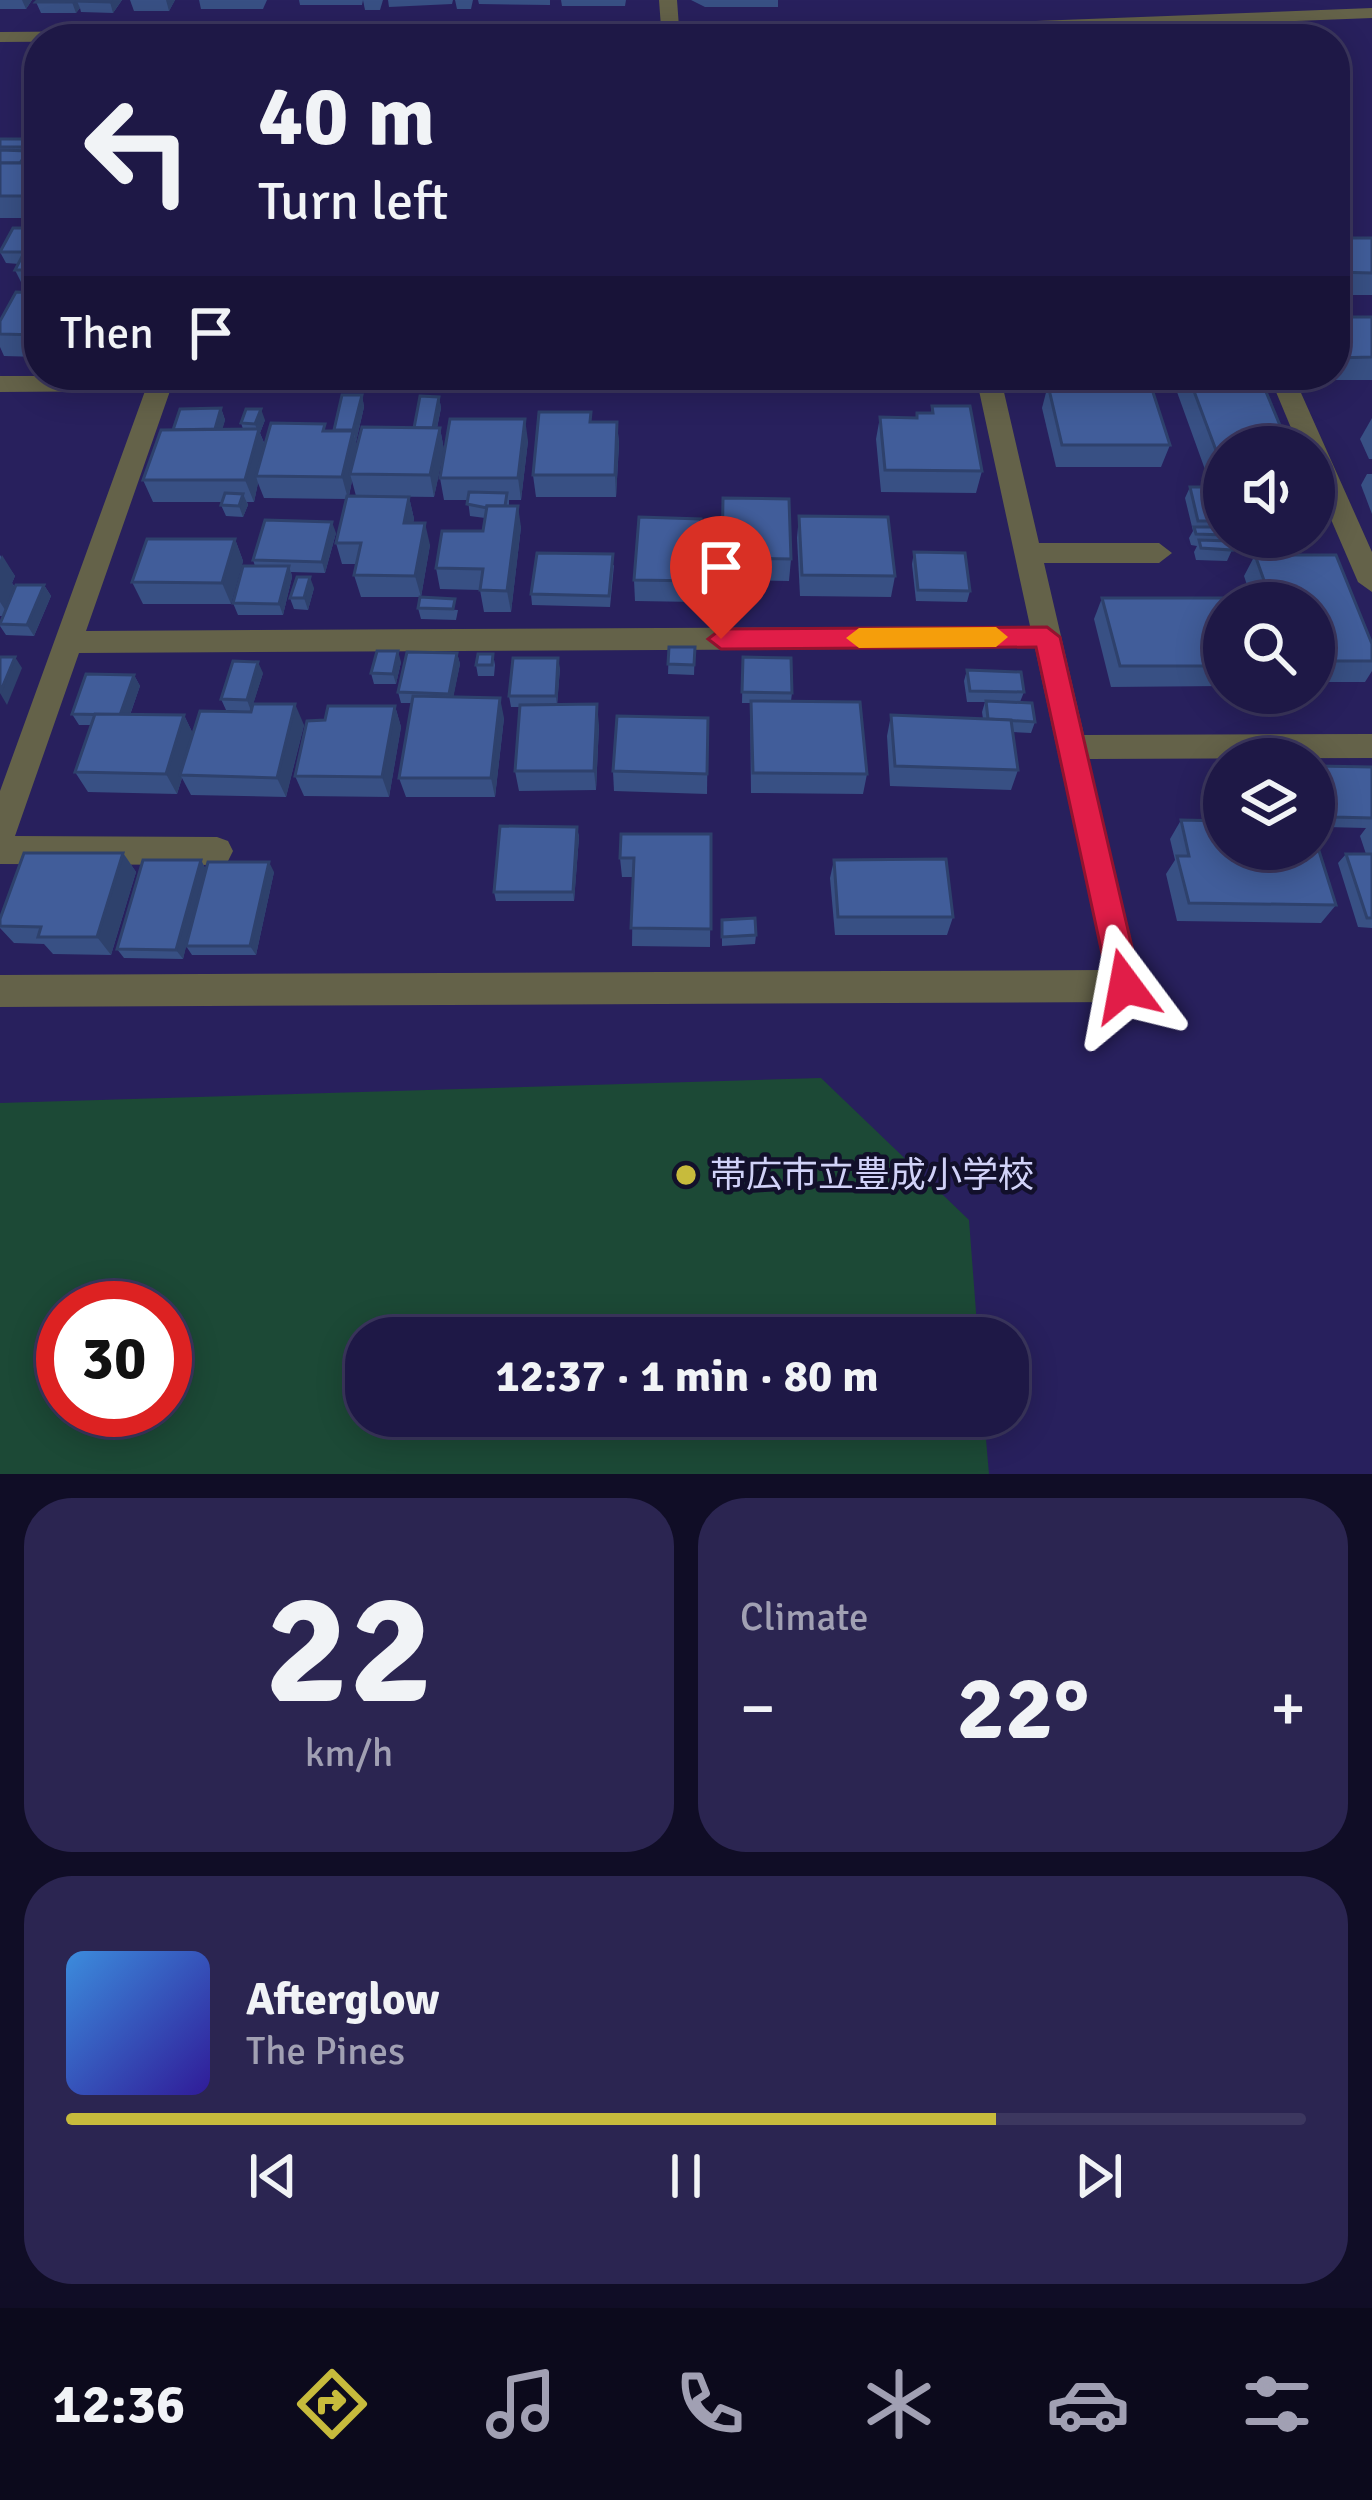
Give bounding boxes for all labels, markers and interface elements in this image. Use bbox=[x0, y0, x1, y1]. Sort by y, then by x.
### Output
text: 40 m bbox=[258, 65, 435, 169]
icon: left bbox=[60, 72, 216, 228]
text: Turn left bbox=[258, 168, 448, 235]
icon: arrive bbox=[178, 300, 244, 366]
text: Then bbox=[60, 306, 154, 361]
map controls bbox=[1203, 426, 1335, 870]
button: sound bbox=[1203, 426, 1335, 558]
pin bbox=[670, 516, 772, 639]
icon: arrive bbox=[688, 534, 754, 600]
button: search bbox=[1203, 582, 1335, 714]
button: layers bbox=[1203, 738, 1335, 870]
position arrow bbox=[1062, 923, 1188, 1049]
place label: 帯広市立豊成小学校 bbox=[710, 1153, 1034, 1198]
marker: 帯広市立豊成小学校 bbox=[673, 1162, 699, 1188]
speed limit sign: 30 bbox=[36, 1281, 192, 1437]
text: 12:37 · 1 min · 80 m bbox=[495, 1349, 879, 1404]
text: 22 bbox=[265, 1554, 433, 1747]
text: Climate bbox=[740, 1593, 869, 1641]
text: 22° bbox=[956, 1653, 1090, 1764]
text: − bbox=[740, 1668, 776, 1749]
text: + bbox=[1270, 1668, 1306, 1749]
text: km/h bbox=[305, 1729, 393, 1777]
text: Afterglow bbox=[246, 1972, 439, 2027]
text: The Pines bbox=[246, 2027, 405, 2075]
icon: previous bbox=[240, 2143, 306, 2209]
icon: pause bbox=[653, 2143, 719, 2209]
icon: next bbox=[1066, 2143, 1132, 2209]
icon: directions bbox=[290, 2362, 374, 2446]
icon: music bbox=[479, 2362, 563, 2446]
icon: phone bbox=[668, 2362, 752, 2446]
icon: climate bbox=[857, 2362, 941, 2446]
icon: car bbox=[1046, 2362, 1130, 2446]
icon: filters bbox=[1235, 2362, 1319, 2446]
text: 12:36 bbox=[53, 2371, 185, 2438]

